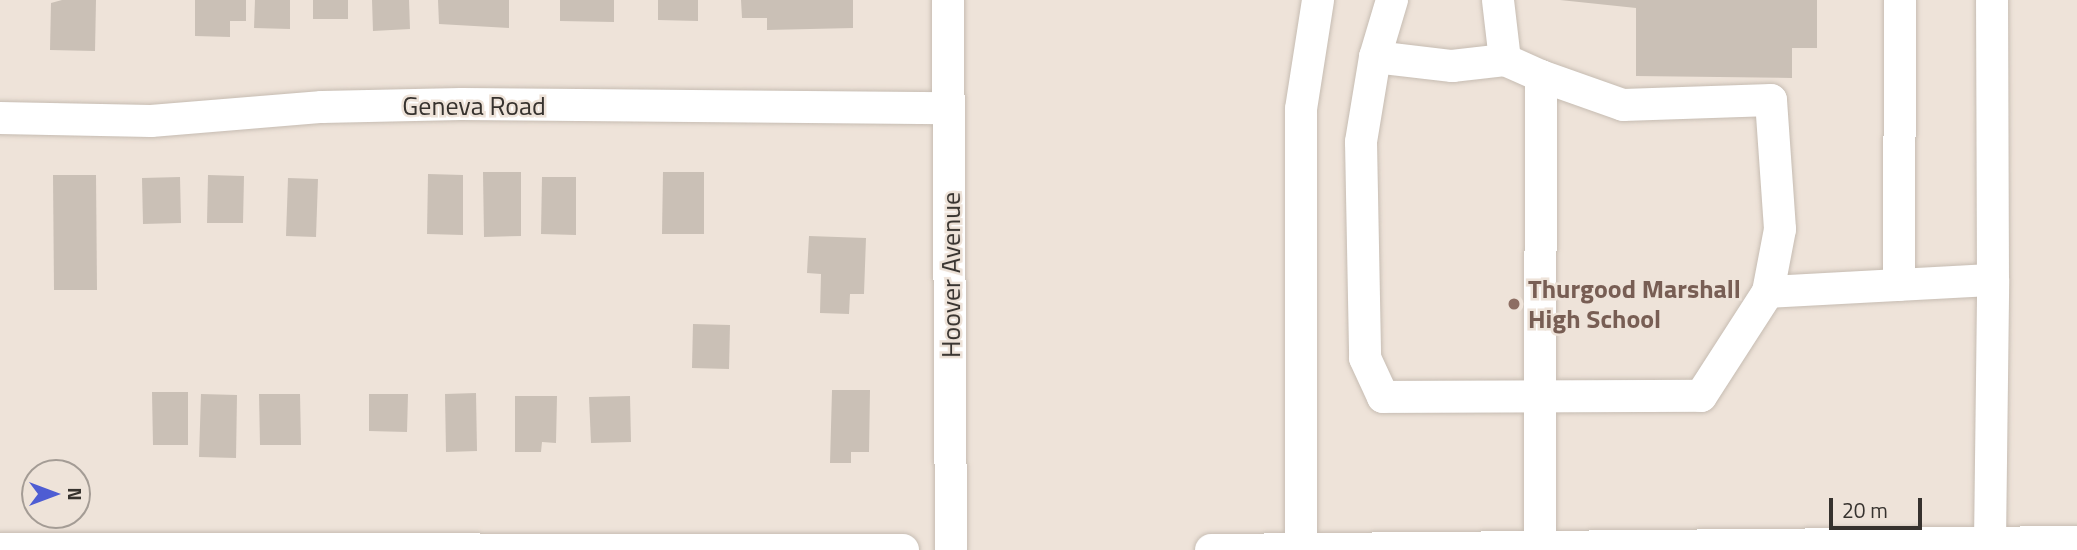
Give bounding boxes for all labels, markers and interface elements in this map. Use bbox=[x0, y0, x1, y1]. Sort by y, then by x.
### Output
street label: Geneva Road bbox=[402, 90, 546, 122]
street label: Hoover Avenue bbox=[935, 192, 967, 358]
place label: Thurgood Marshall High School bbox=[1528, 273, 1741, 334]
marker: Thurgood Marshall High School bbox=[1506, 296, 1522, 312]
north arrow bbox=[21, 459, 91, 529]
scale bar bbox=[1832, 484, 1925, 528]
text: N bbox=[61, 487, 90, 501]
text: 20 m bbox=[1842, 494, 1888, 526]

